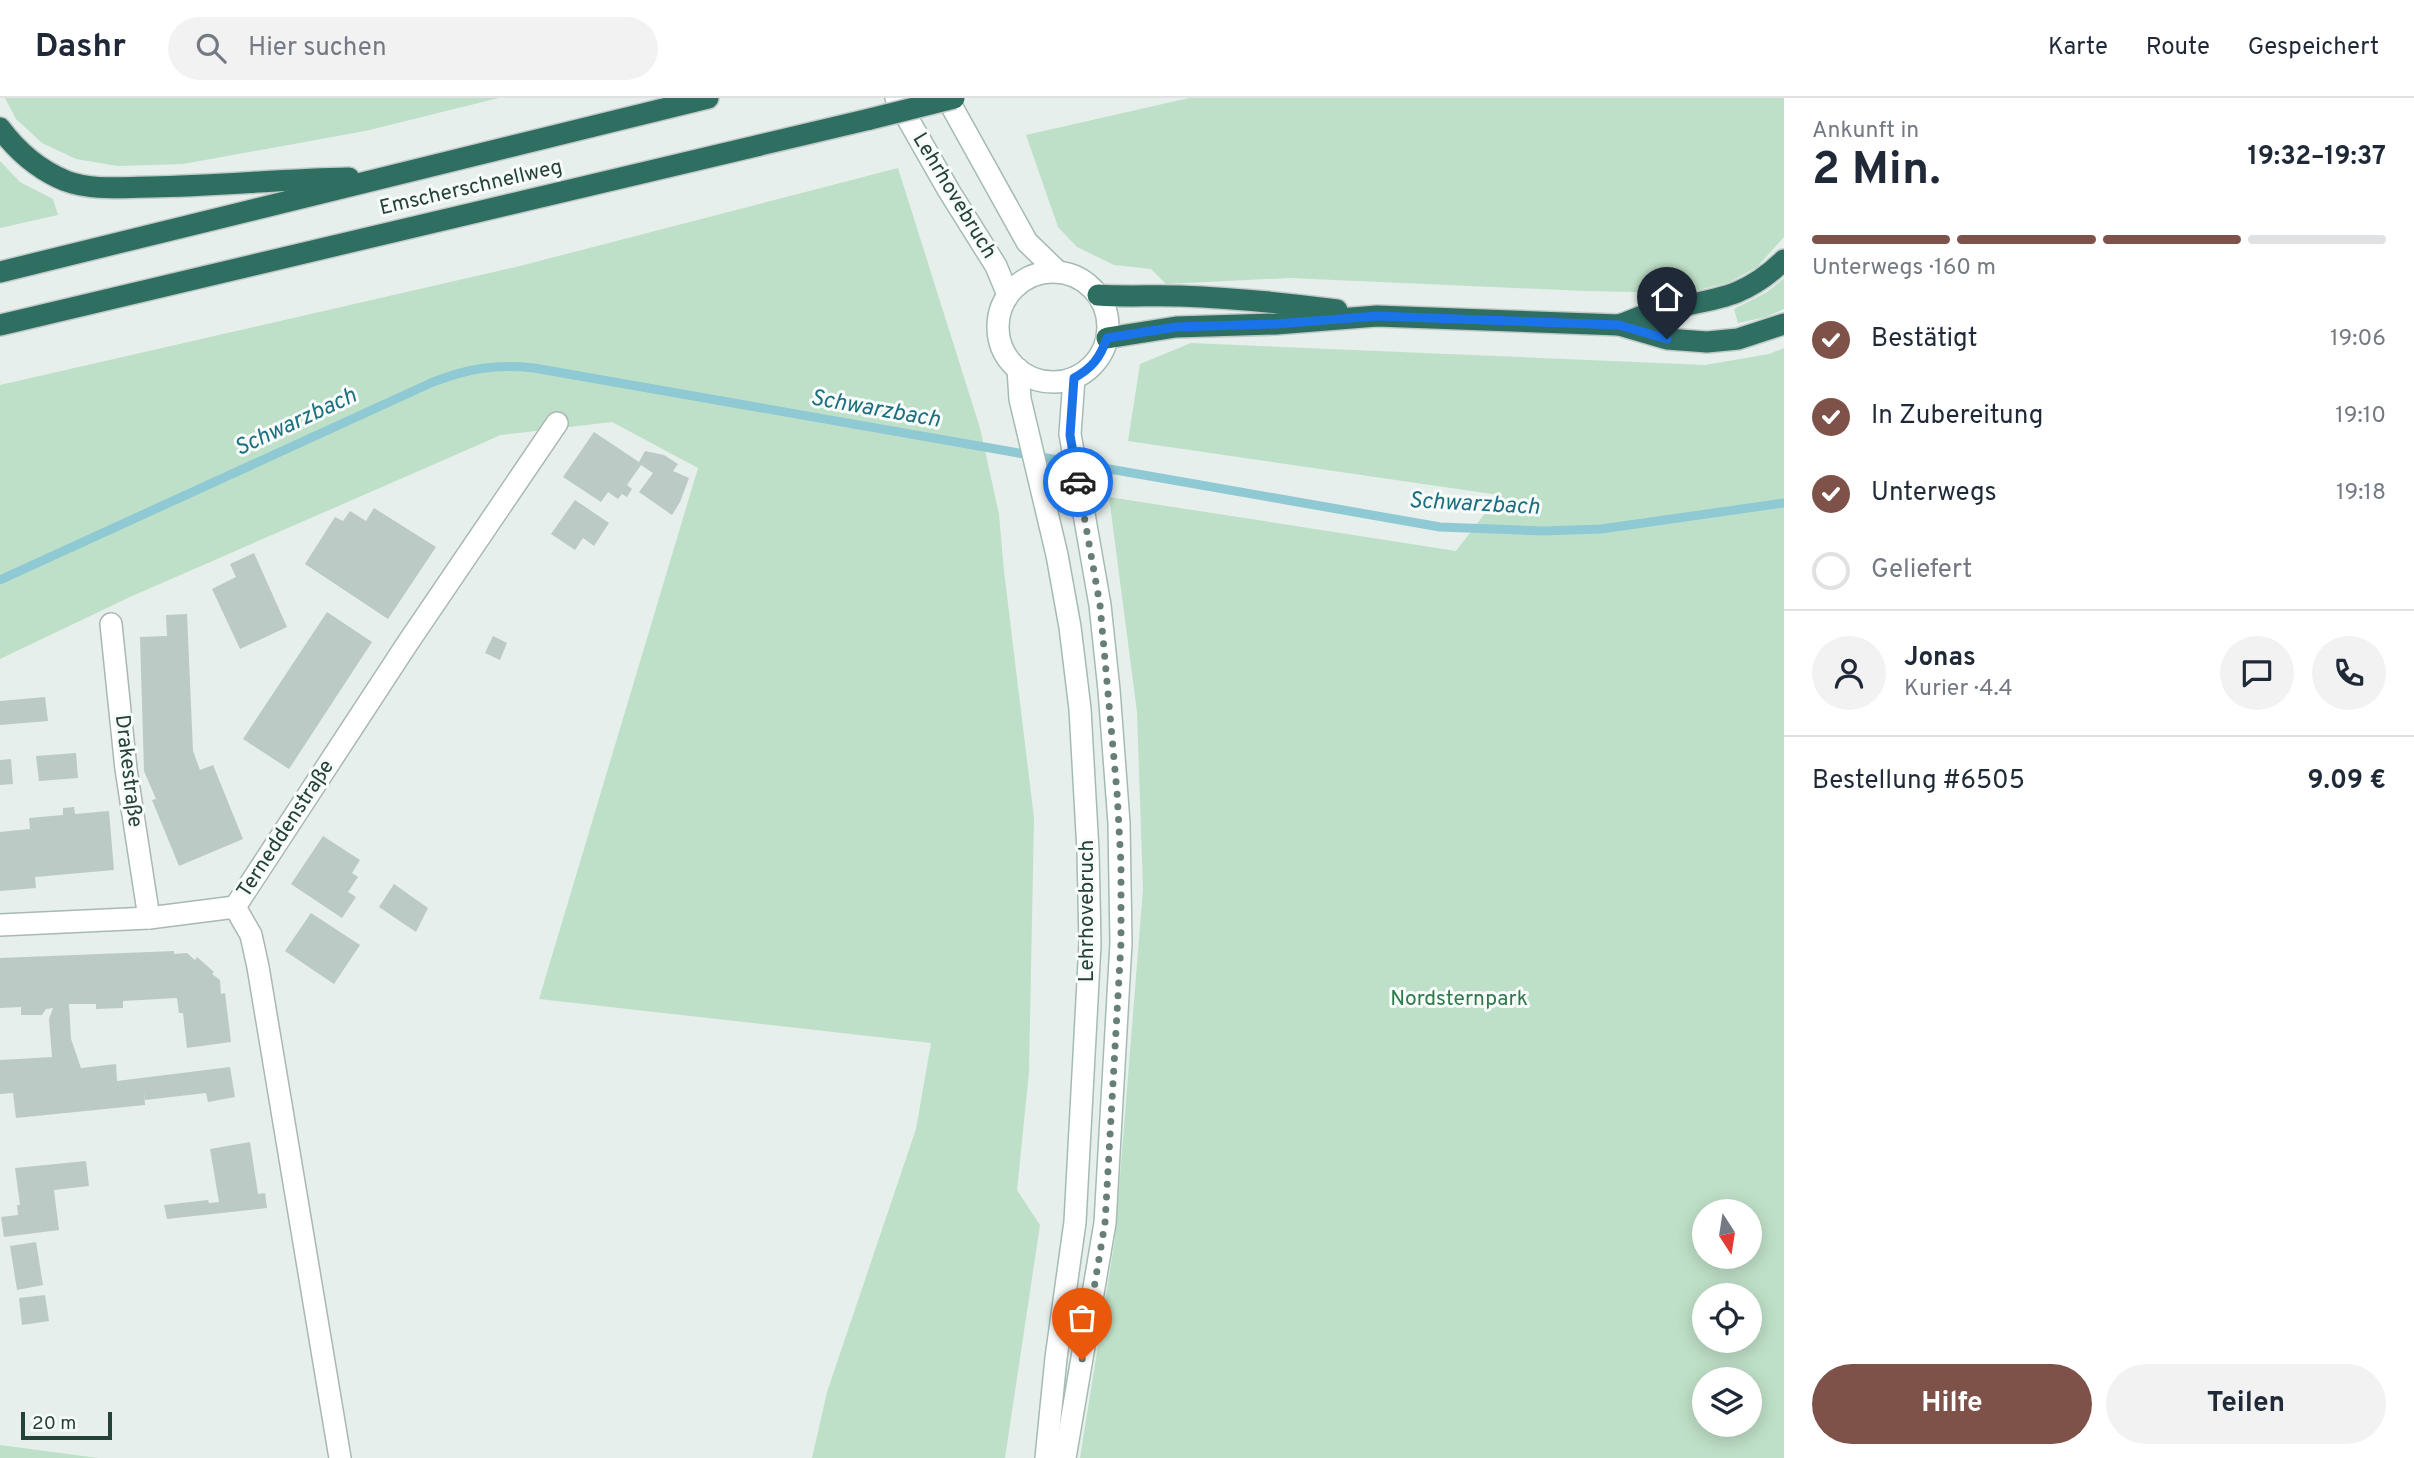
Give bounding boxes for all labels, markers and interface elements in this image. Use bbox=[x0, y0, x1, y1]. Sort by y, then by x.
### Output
search box bbox=[168, 17, 658, 80]
text: Dashr bbox=[35, 27, 126, 69]
icon: search bbox=[192, 29, 230, 67]
text: Hier suchen bbox=[248, 32, 387, 65]
text: Karte bbox=[2048, 33, 2108, 63]
text: Route bbox=[2146, 33, 2210, 63]
text: Gespeichert bbox=[2248, 33, 2379, 63]
text: Ankunft in bbox=[1812, 117, 1919, 146]
street label: Lehrhovebruch bbox=[906, 128, 1002, 264]
text: 19:32–19:37 bbox=[2247, 141, 2386, 174]
text: 2 Min. bbox=[1812, 142, 1941, 201]
street label: Emscherschnellweg bbox=[377, 154, 565, 222]
text: Unterwegs · 160 m bbox=[1812, 254, 1996, 283]
pin bbox=[1637, 267, 1697, 339]
icon: home bbox=[1648, 278, 1686, 316]
icon: check bbox=[1812, 321, 1850, 359]
text: Bestätigt bbox=[1871, 323, 1978, 356]
text: 19:06 bbox=[2330, 325, 2386, 354]
water label: Schwarzbach bbox=[230, 382, 362, 464]
water label: Schwarzbach bbox=[808, 384, 943, 436]
icon: check bbox=[1812, 398, 1850, 436]
text: In Zubereitung bbox=[1871, 400, 2043, 433]
text: 19:10 bbox=[2335, 402, 2386, 431]
courier bbox=[1043, 447, 1113, 517]
icon: car bbox=[1059, 463, 1097, 501]
icon: check bbox=[1812, 475, 1850, 513]
text: Unterwegs bbox=[1871, 477, 1997, 510]
text: 19:18 bbox=[2336, 479, 2386, 508]
water label: Schwarzbach bbox=[1408, 487, 1541, 523]
text: Geliefert bbox=[1871, 554, 1972, 587]
button: person bbox=[1812, 636, 1886, 710]
button: chat bbox=[2220, 636, 2294, 710]
button: phone bbox=[2312, 636, 2386, 710]
text: Jonas bbox=[1904, 642, 1976, 675]
text: Kurier · 4.4 bbox=[1904, 675, 2013, 704]
street label: Drakestraße bbox=[108, 713, 148, 829]
street label: Terneddenstraße bbox=[231, 755, 341, 903]
text: Bestellung #6505 bbox=[1812, 765, 2025, 798]
text: 9.09 € bbox=[2308, 765, 2386, 798]
street label: Lehrhovebruch bbox=[1074, 840, 1101, 982]
park label: Nordsternpark bbox=[1390, 986, 1528, 1013]
north arrow bbox=[1692, 1199, 1762, 1269]
map controls bbox=[1692, 1199, 1762, 1437]
button: locate bbox=[1692, 1283, 1762, 1353]
pin bbox=[1052, 1288, 1112, 1360]
icon: bag bbox=[1063, 1299, 1101, 1337]
button: Hilfe bbox=[1812, 1364, 2092, 1444]
button: Teilen bbox=[2106, 1364, 2386, 1444]
button: layers bbox=[1692, 1367, 1762, 1437]
scale bar bbox=[21, 1409, 112, 1441]
text: 20 m bbox=[32, 1412, 76, 1436]

